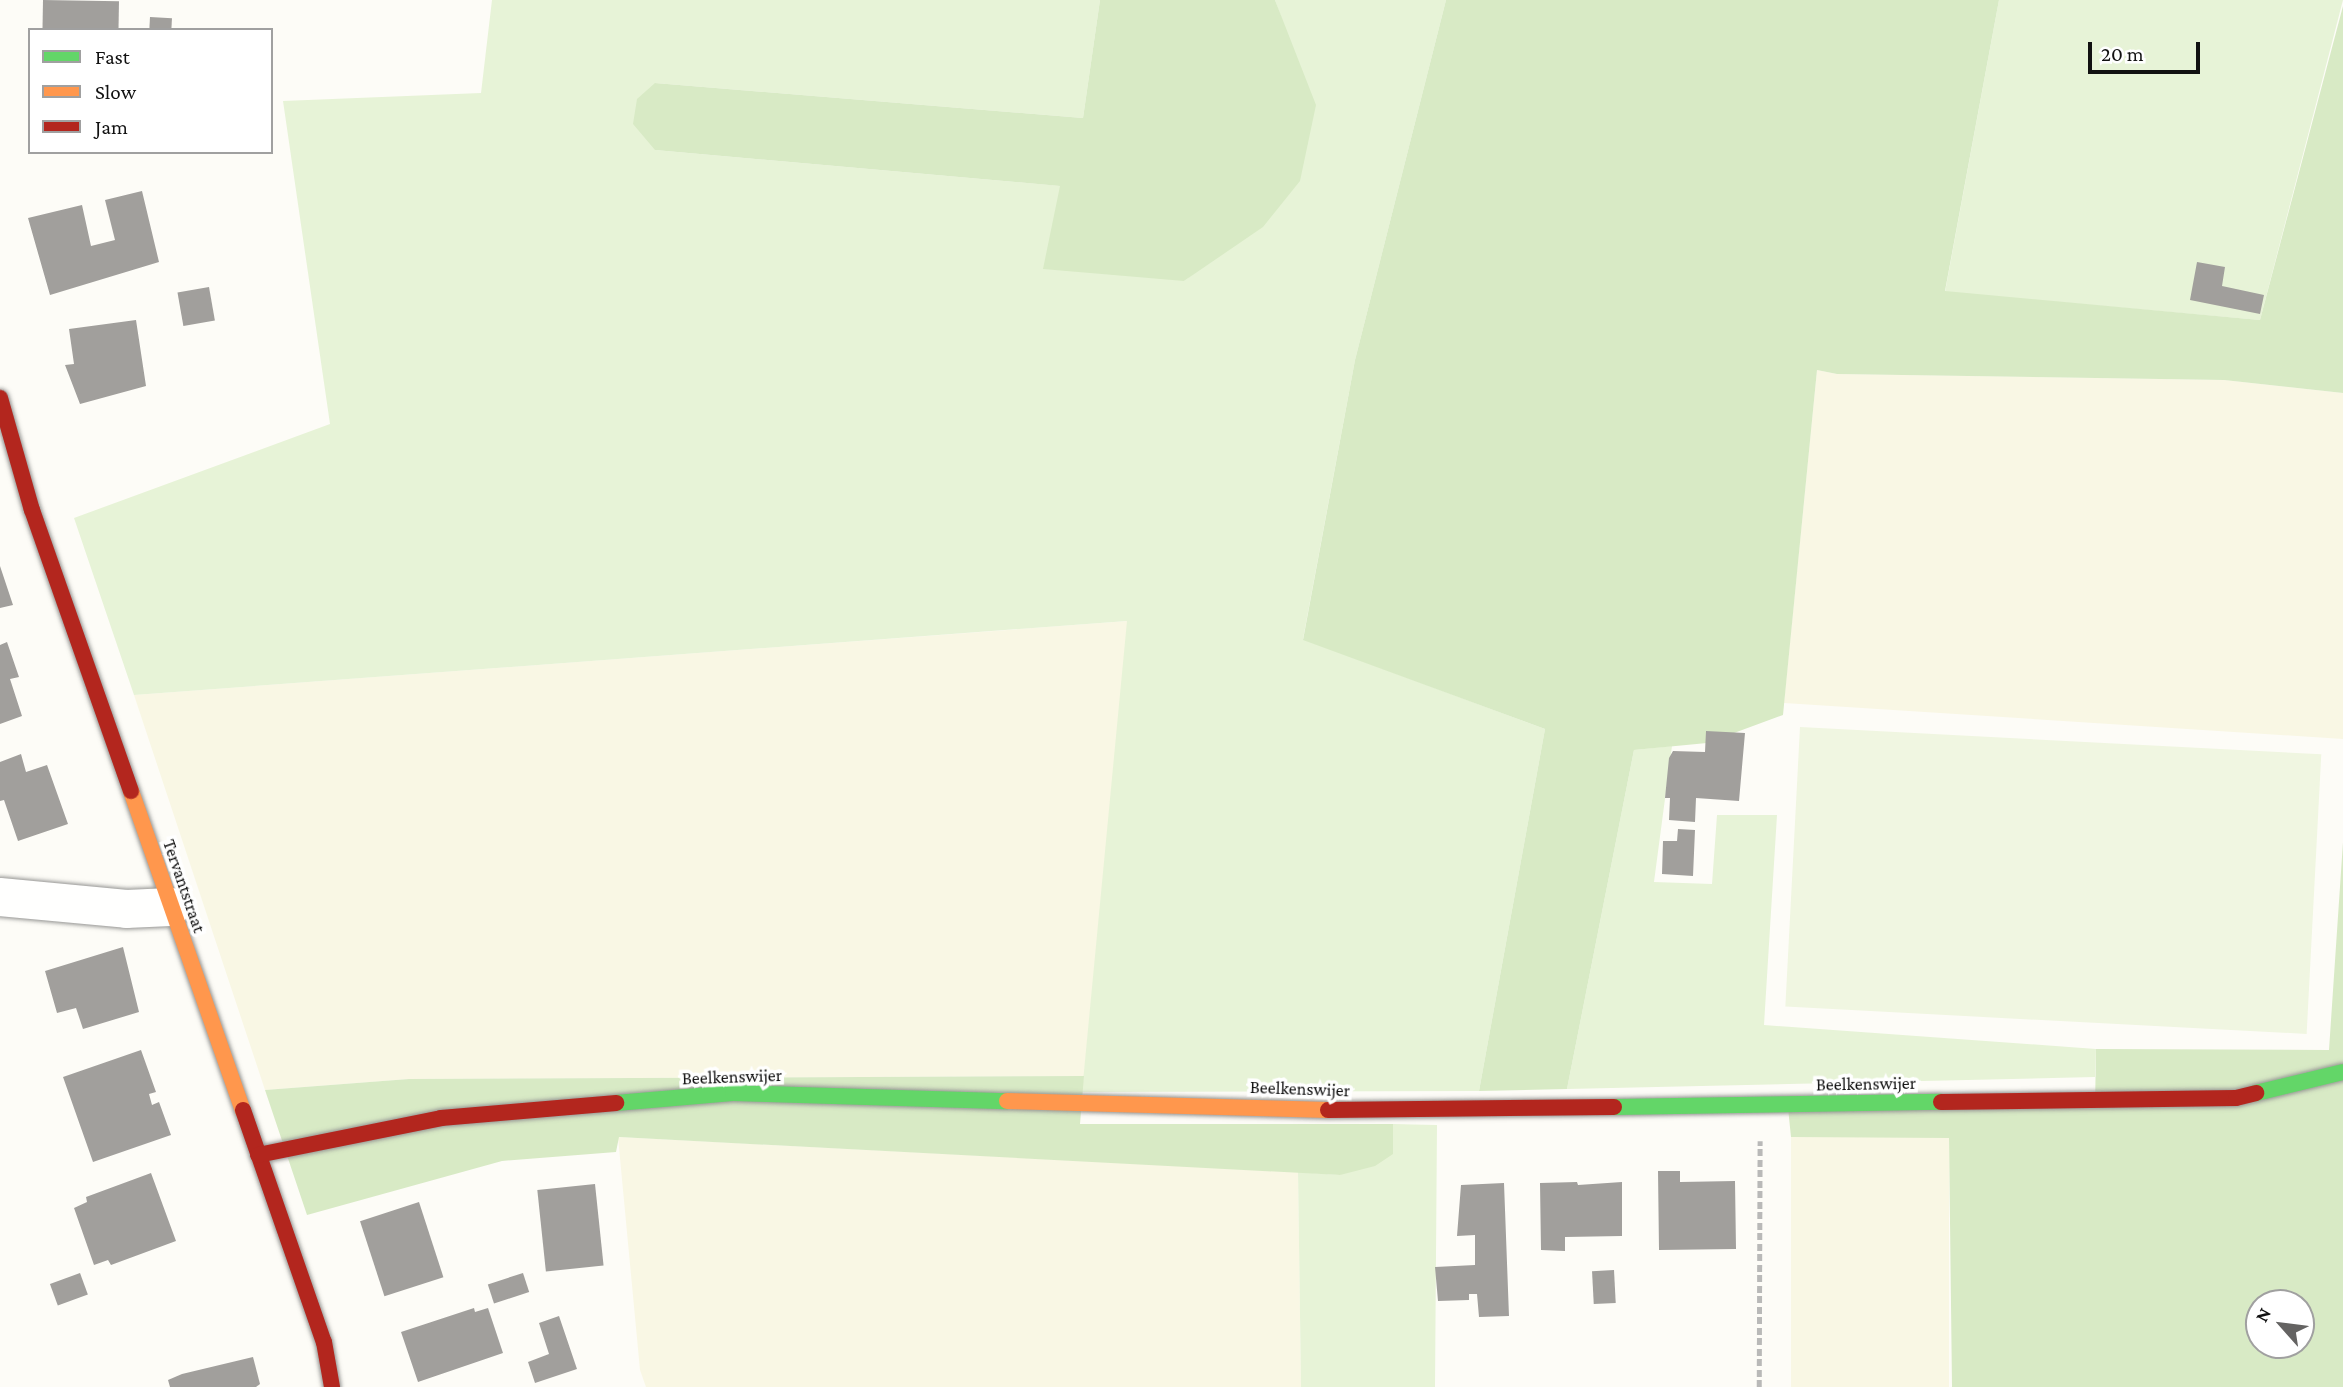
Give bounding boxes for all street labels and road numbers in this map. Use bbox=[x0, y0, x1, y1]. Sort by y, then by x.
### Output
street label: Tervantstraat bbox=[158, 837, 210, 935]
street label: Beelkenswijer bbox=[682, 1064, 782, 1090]
street label: Beelkenswijer bbox=[1816, 1072, 1916, 1096]
street label: Beelkenswijer bbox=[1250, 1076, 1350, 1102]

